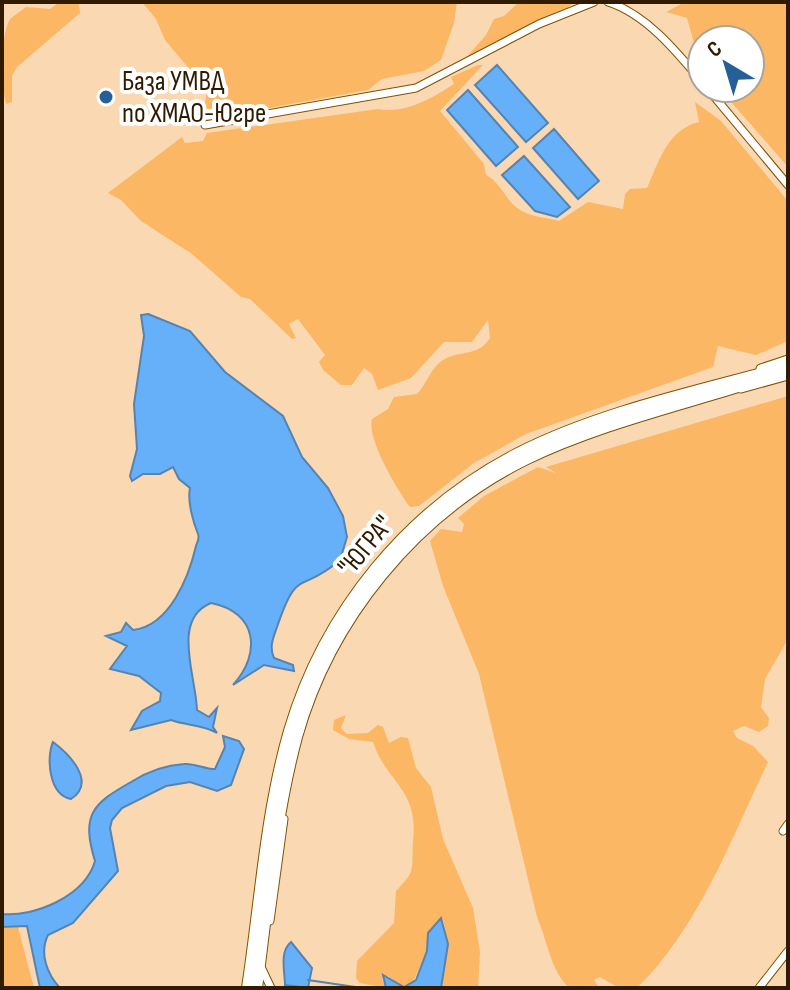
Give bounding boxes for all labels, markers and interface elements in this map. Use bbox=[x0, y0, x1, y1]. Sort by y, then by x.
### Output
north arrow bbox=[686, 24, 766, 104]
text: С bbox=[702, 35, 727, 64]
place label: База УМВД по ХМАО-Югре bbox=[122, 65, 266, 130]
marker: База УМВД по ХМАО-Югре bbox=[97, 88, 115, 106]
street label: "ЮГРА" bbox=[331, 509, 401, 583]

